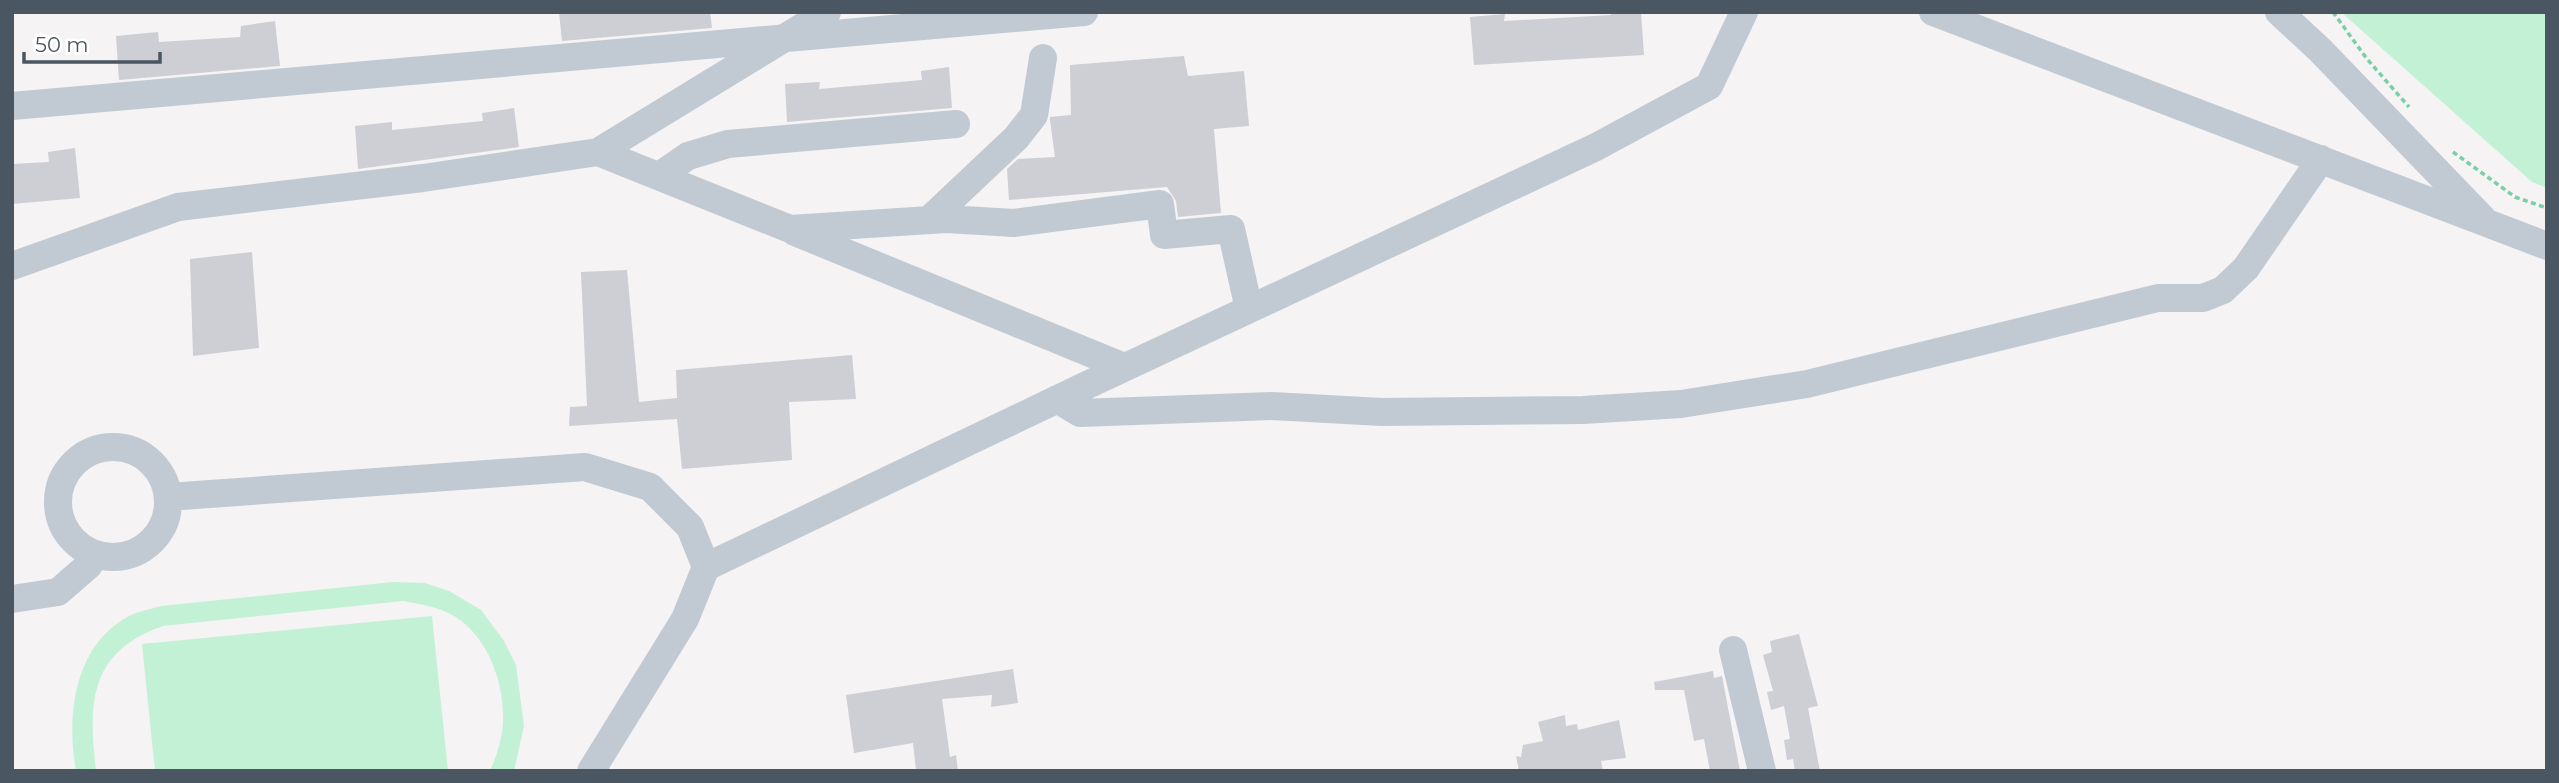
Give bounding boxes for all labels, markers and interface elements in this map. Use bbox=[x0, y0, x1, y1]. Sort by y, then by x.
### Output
scale bar bbox=[24, 21, 161, 65]
text: 50 m bbox=[35, 32, 89, 57]

